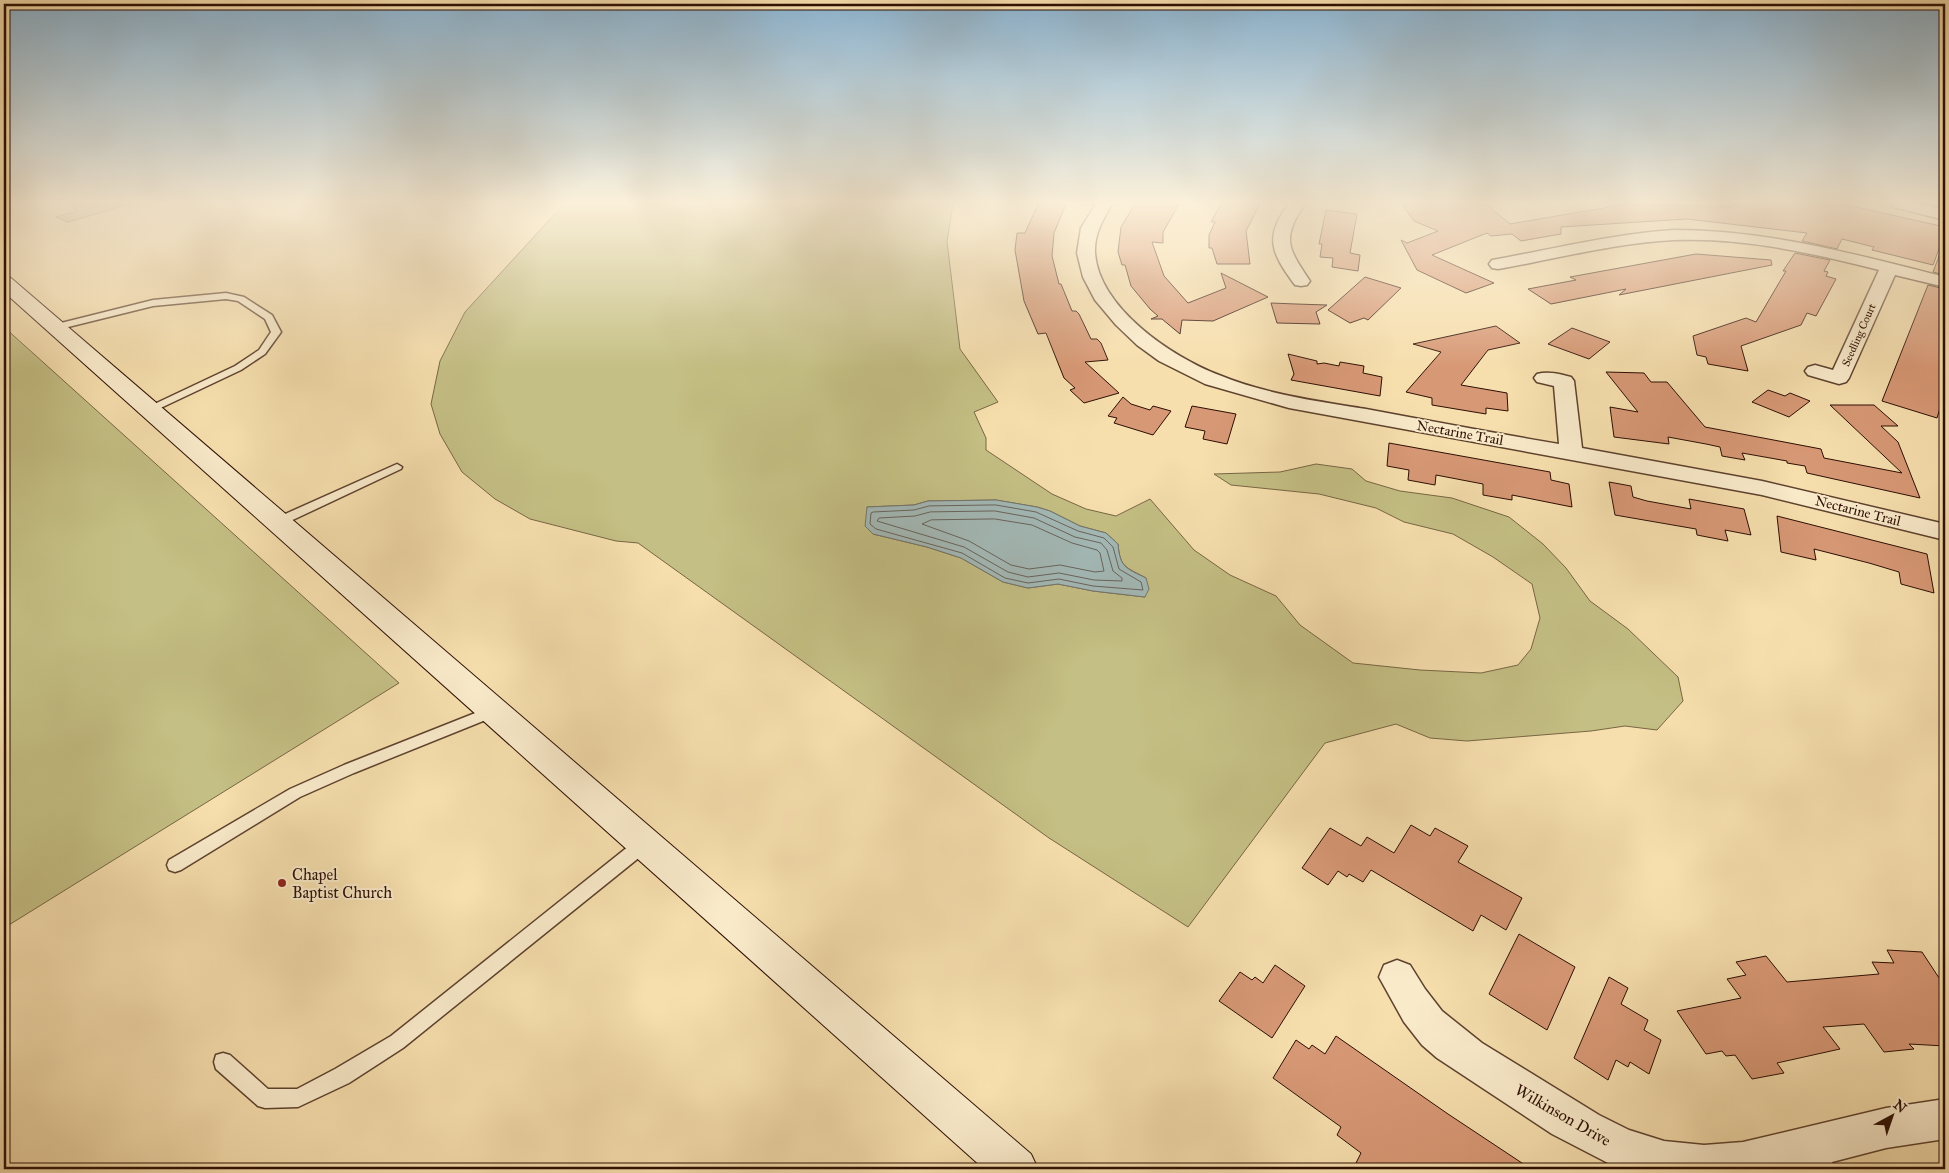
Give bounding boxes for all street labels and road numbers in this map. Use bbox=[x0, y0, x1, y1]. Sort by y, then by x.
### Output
street label: Seedling Court bbox=[1839, 301, 1879, 368]
street label: Nectarine Trail bbox=[1415, 417, 1505, 449]
street label: Nectarine Trail bbox=[1813, 492, 1903, 530]
street label: Wilkinson Drive bbox=[1512, 1080, 1615, 1150]

